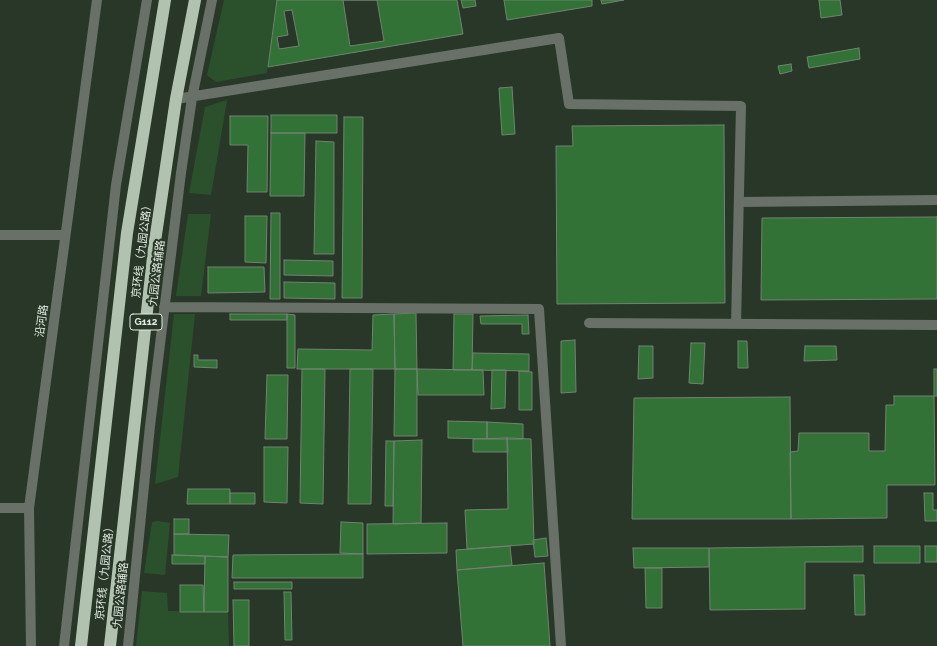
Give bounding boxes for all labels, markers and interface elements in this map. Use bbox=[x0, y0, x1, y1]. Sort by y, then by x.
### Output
street label: 京环线（九园公路） bbox=[129, 199, 155, 299]
street label: 九园公路辅路 bbox=[146, 239, 168, 307]
street label: 沿河路 bbox=[33, 304, 51, 338]
road number: G112 bbox=[130, 314, 162, 330]
street label: 京环线（九园公路） bbox=[93, 521, 117, 621]
street label: 九园公路辅路 bbox=[111, 561, 131, 629]

